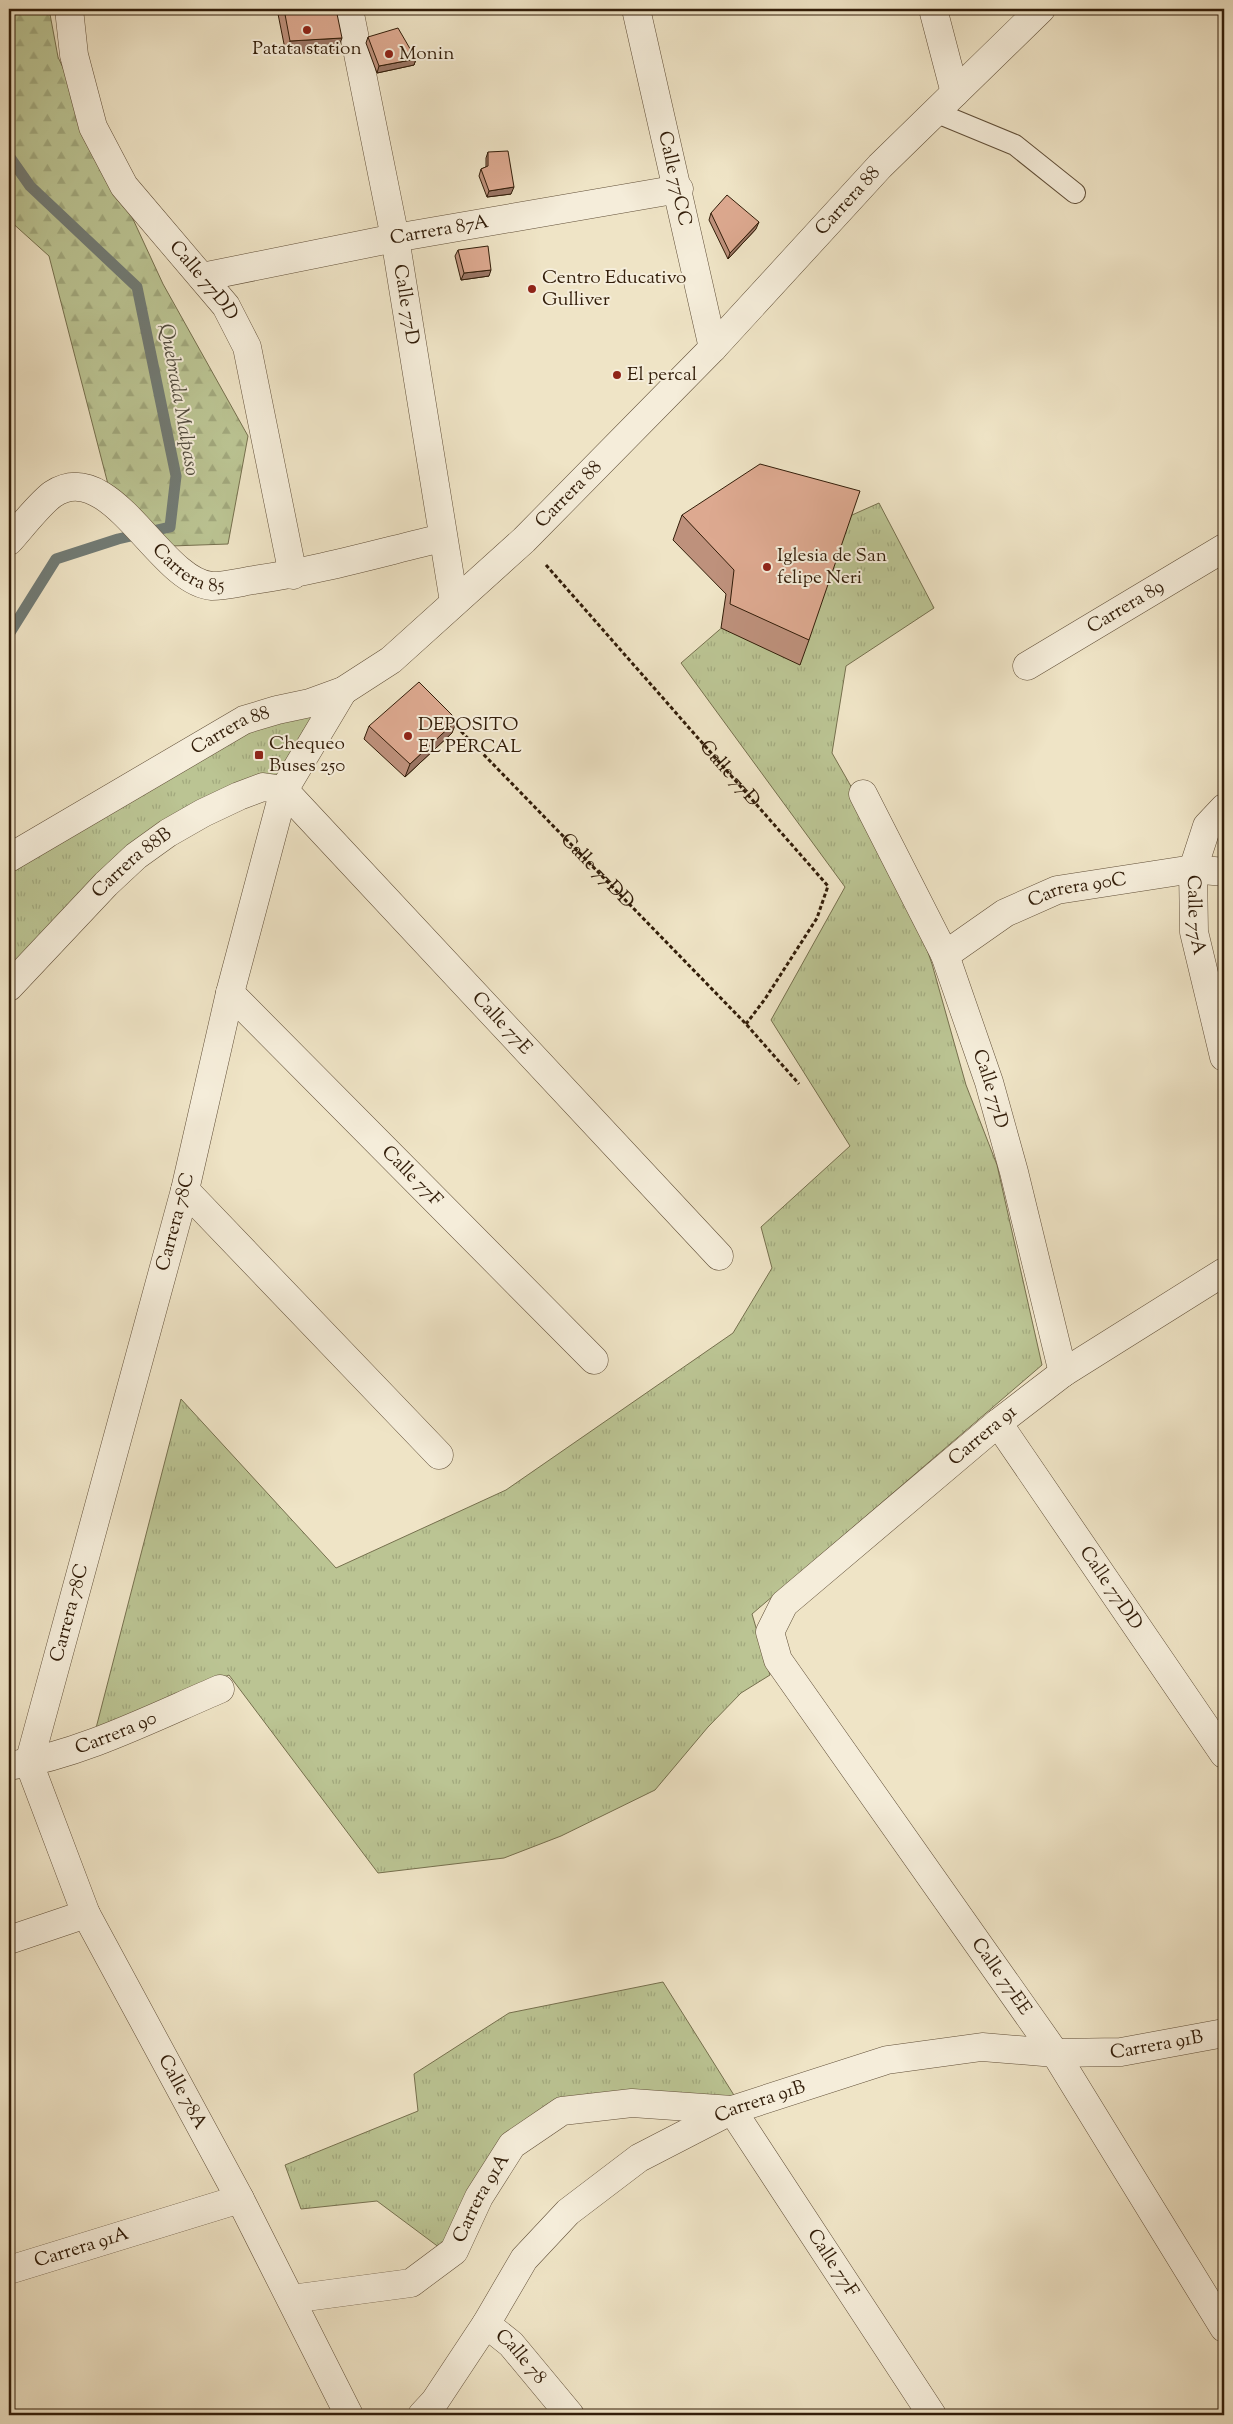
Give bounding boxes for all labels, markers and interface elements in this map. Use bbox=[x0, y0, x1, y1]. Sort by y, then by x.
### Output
marker: Patata station bbox=[301, 24, 313, 36]
place label: Patata station bbox=[252, 36, 362, 63]
place label: Monin bbox=[399, 41, 454, 68]
marker: Monin bbox=[383, 48, 395, 60]
street label: Calle 77CC bbox=[651, 128, 698, 229]
street label: Carrera 88 bbox=[809, 160, 887, 242]
street label: Carrera 87A bbox=[388, 208, 491, 252]
street label: Calle 77DD bbox=[163, 235, 245, 325]
street label: Calle 77D bbox=[386, 262, 426, 347]
place label: Centro Educativo Gulliver bbox=[542, 265, 686, 314]
marker: Centro Educativo Gulliver bbox=[526, 283, 538, 295]
water label: Quebrada Malpaso bbox=[150, 322, 206, 478]
place label: El percal bbox=[627, 362, 697, 389]
marker: El percal bbox=[611, 369, 623, 381]
street label: Carrera 88 bbox=[529, 454, 608, 534]
street label: Carrera 85 bbox=[146, 537, 226, 600]
place label: Iglesia de San felipe Neri bbox=[777, 543, 887, 592]
marker: Iglesia de San felipe Neri bbox=[761, 561, 773, 573]
street label: Carrera 89 bbox=[1082, 573, 1169, 640]
street label: Carrera 88 bbox=[186, 699, 273, 762]
place label: DEPOSITO EL PERCAL bbox=[418, 712, 522, 761]
marker: DEPOSITO EL PERCAL bbox=[402, 730, 414, 742]
place label: Chequeo Buses 250 bbox=[269, 731, 345, 780]
street label: Calle 77D bbox=[693, 734, 766, 813]
marker: Chequeo Buses 250 bbox=[253, 749, 265, 761]
street label: Carrera 88B bbox=[86, 821, 177, 904]
street label: Calle 77DD bbox=[554, 827, 640, 915]
street label: Carrera 90C bbox=[1023, 866, 1129, 915]
street label: Calle 77A bbox=[1180, 875, 1213, 958]
street label: Calle 77E bbox=[465, 986, 538, 1061]
street label: Calle 77D bbox=[965, 1046, 1015, 1131]
street label: Calle 77F bbox=[375, 1139, 449, 1213]
street label: Carrera 78C bbox=[150, 1170, 202, 1274]
street label: Carrera 91 bbox=[943, 1399, 1024, 1473]
street label: Calle 77DD bbox=[1072, 1541, 1149, 1636]
street label: Carrera 78C bbox=[44, 1561, 96, 1665]
street label: Carrera 90 bbox=[71, 1705, 161, 1762]
street label: Calle 77EE bbox=[964, 1932, 1038, 2021]
street label: Carrera 91B bbox=[1110, 2024, 1205, 2066]
street label: Calle 78A bbox=[151, 2050, 214, 2135]
street label: Carrera 91B bbox=[710, 2074, 809, 2130]
street label: Carrera 91A bbox=[446, 2148, 517, 2247]
street label: Carrera 91A bbox=[31, 2220, 133, 2275]
street label: Calle 77F bbox=[800, 2224, 865, 2303]
street label: Calle 78 bbox=[489, 2323, 553, 2390]

